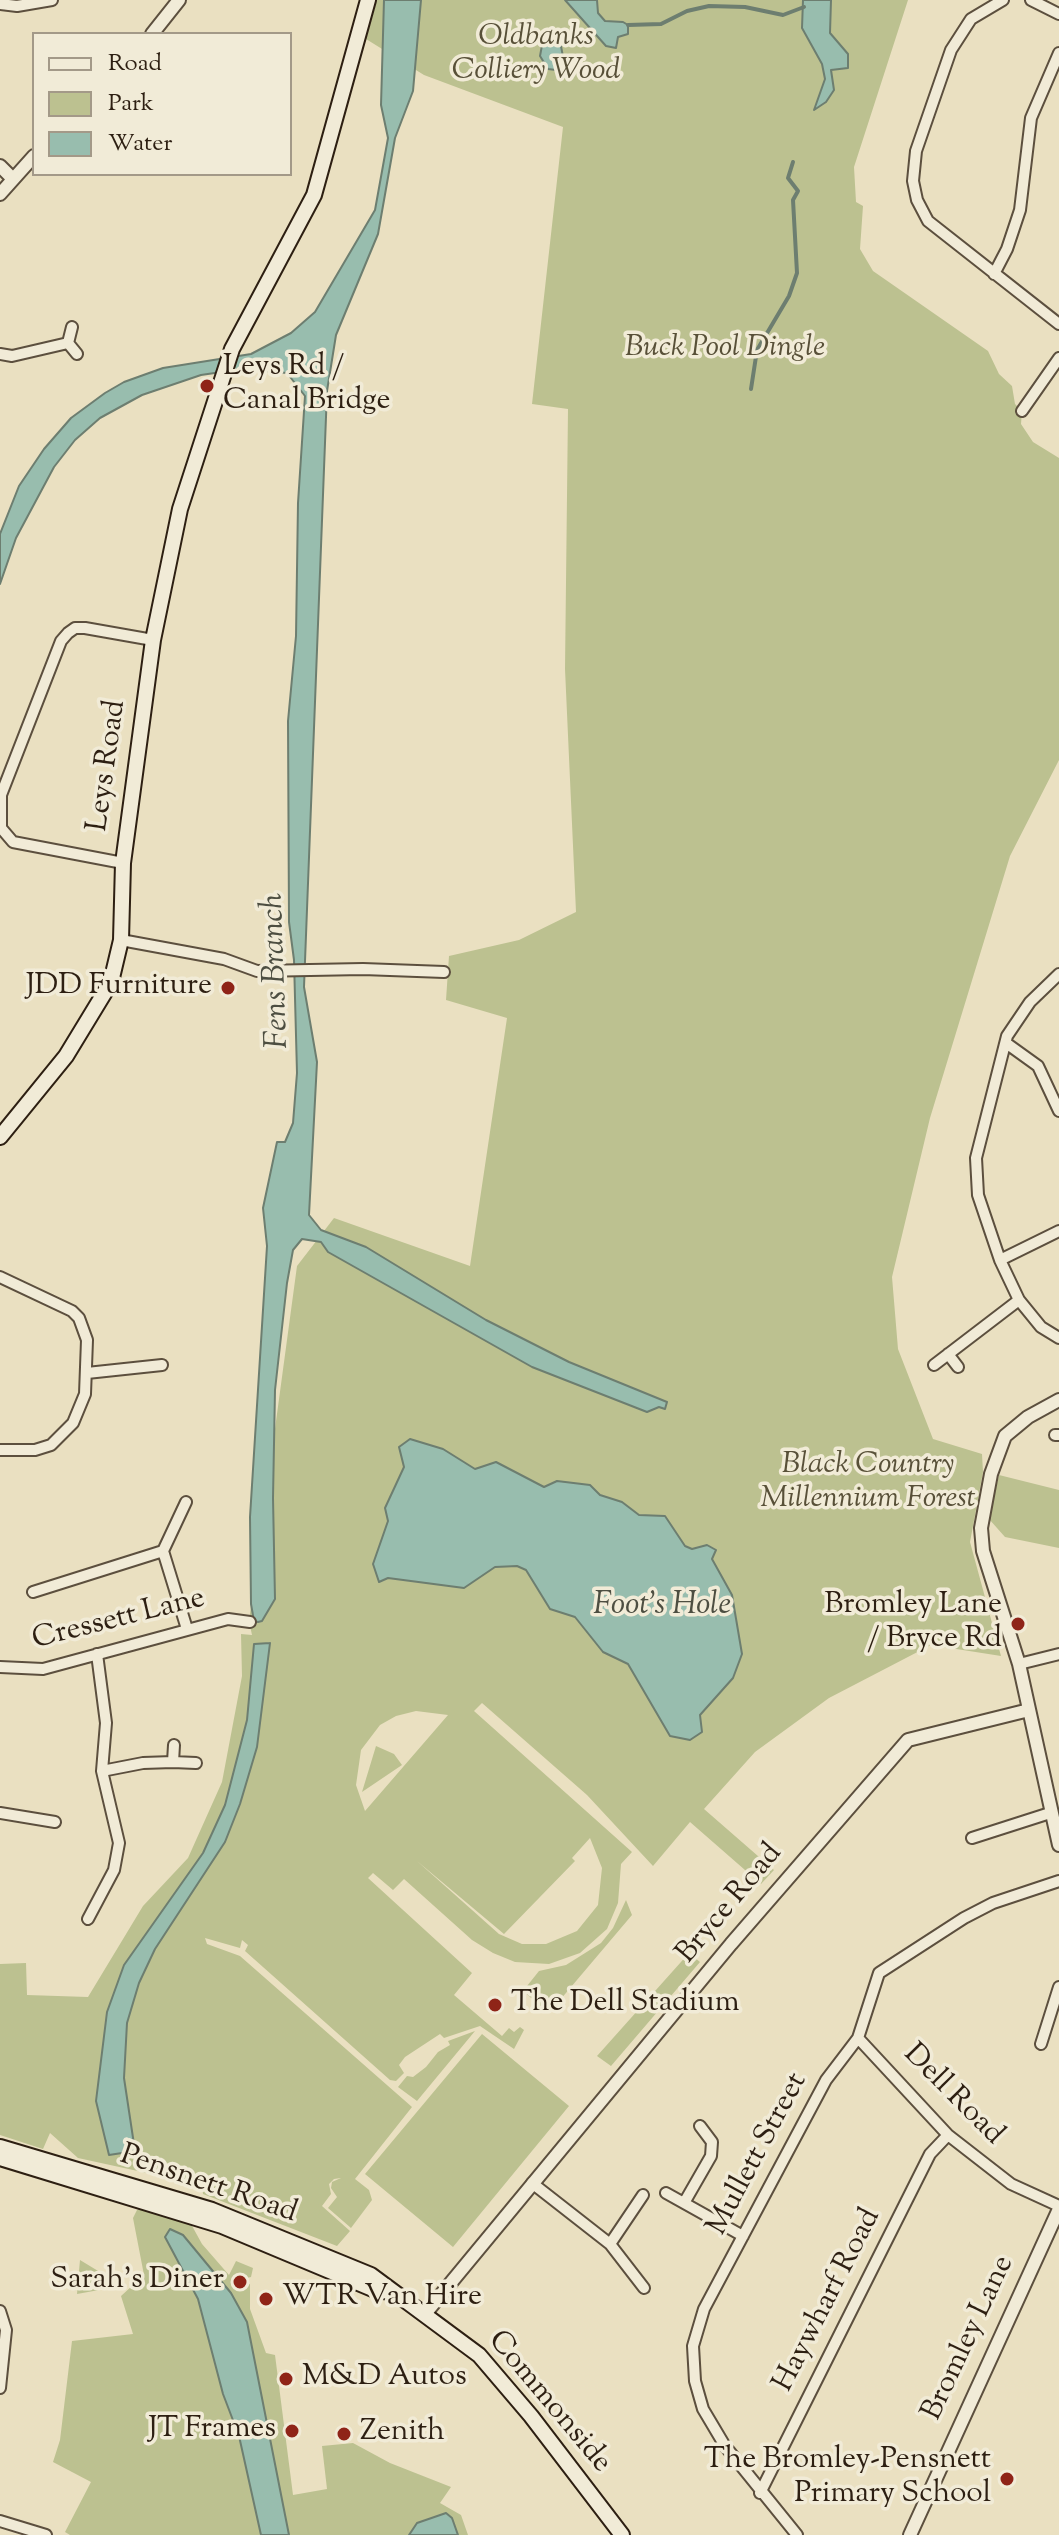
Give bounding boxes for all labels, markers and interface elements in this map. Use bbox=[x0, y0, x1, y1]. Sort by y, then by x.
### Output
park label: Oldbanks Colliery Wood bbox=[452, 21, 620, 92]
legend bbox=[32, 32, 292, 176]
text: Road bbox=[108, 47, 162, 81]
text: Park bbox=[108, 87, 154, 121]
text: Water bbox=[108, 127, 172, 161]
park label: Buck Pool Dingle bbox=[625, 332, 825, 368]
place label: Leys Rd / Canal Bridge bbox=[223, 351, 391, 422]
marker: Leys Rd / Canal Bridge bbox=[198, 377, 216, 395]
street label: Leys Road bbox=[82, 698, 136, 834]
water label: Fens Branch bbox=[256, 892, 300, 1050]
place label: JDD Furniture bbox=[26, 970, 212, 1006]
marker: JDD Furniture bbox=[219, 979, 237, 997]
park label: Black Country Millennium Forest bbox=[760, 1449, 976, 1520]
street label: Cressett Lane bbox=[29, 1582, 209, 1660]
water label: Foot's Hole bbox=[593, 1589, 731, 1627]
place label: Bromley Lane / Bryce Rd bbox=[824, 1589, 1002, 1660]
marker: Bromley Lane / Bryce Rd bbox=[1009, 1615, 1027, 1633]
street label: Bryce Road bbox=[670, 1838, 792, 1972]
place label: The Dell Stadium bbox=[511, 1987, 739, 2023]
marker: The Dell Stadium bbox=[486, 1996, 504, 2014]
street label: Dell Road bbox=[894, 2038, 1010, 2154]
street label: Mullett Street bbox=[701, 2068, 817, 2242]
street label: Pensnett Road bbox=[115, 2139, 301, 2233]
street label: Haywharf Road bbox=[767, 2203, 891, 2399]
street label: Bromley Lane bbox=[916, 2251, 1024, 2427]
place label: Sarah's Diner bbox=[50, 2264, 224, 2300]
marker: Sarah's Diner bbox=[231, 2273, 249, 2291]
place label: WTR Van Hire bbox=[282, 2281, 482, 2317]
marker: WTR Van Hire bbox=[257, 2290, 275, 2308]
street label: Commonside bbox=[478, 2325, 618, 2481]
place label: M&D Autos bbox=[302, 2361, 467, 2397]
marker: M&D Autos bbox=[277, 2370, 295, 2388]
place label: JT Frames bbox=[148, 2413, 276, 2449]
place label: Zenith bbox=[360, 2416, 445, 2452]
marker: JT Frames bbox=[283, 2422, 301, 2440]
marker: Zenith bbox=[335, 2425, 353, 2443]
place label: The Bromley-Pensnett Primary School bbox=[704, 2444, 991, 2514]
marker: The Bromley-Pensnett Primary School bbox=[998, 2470, 1016, 2488]

